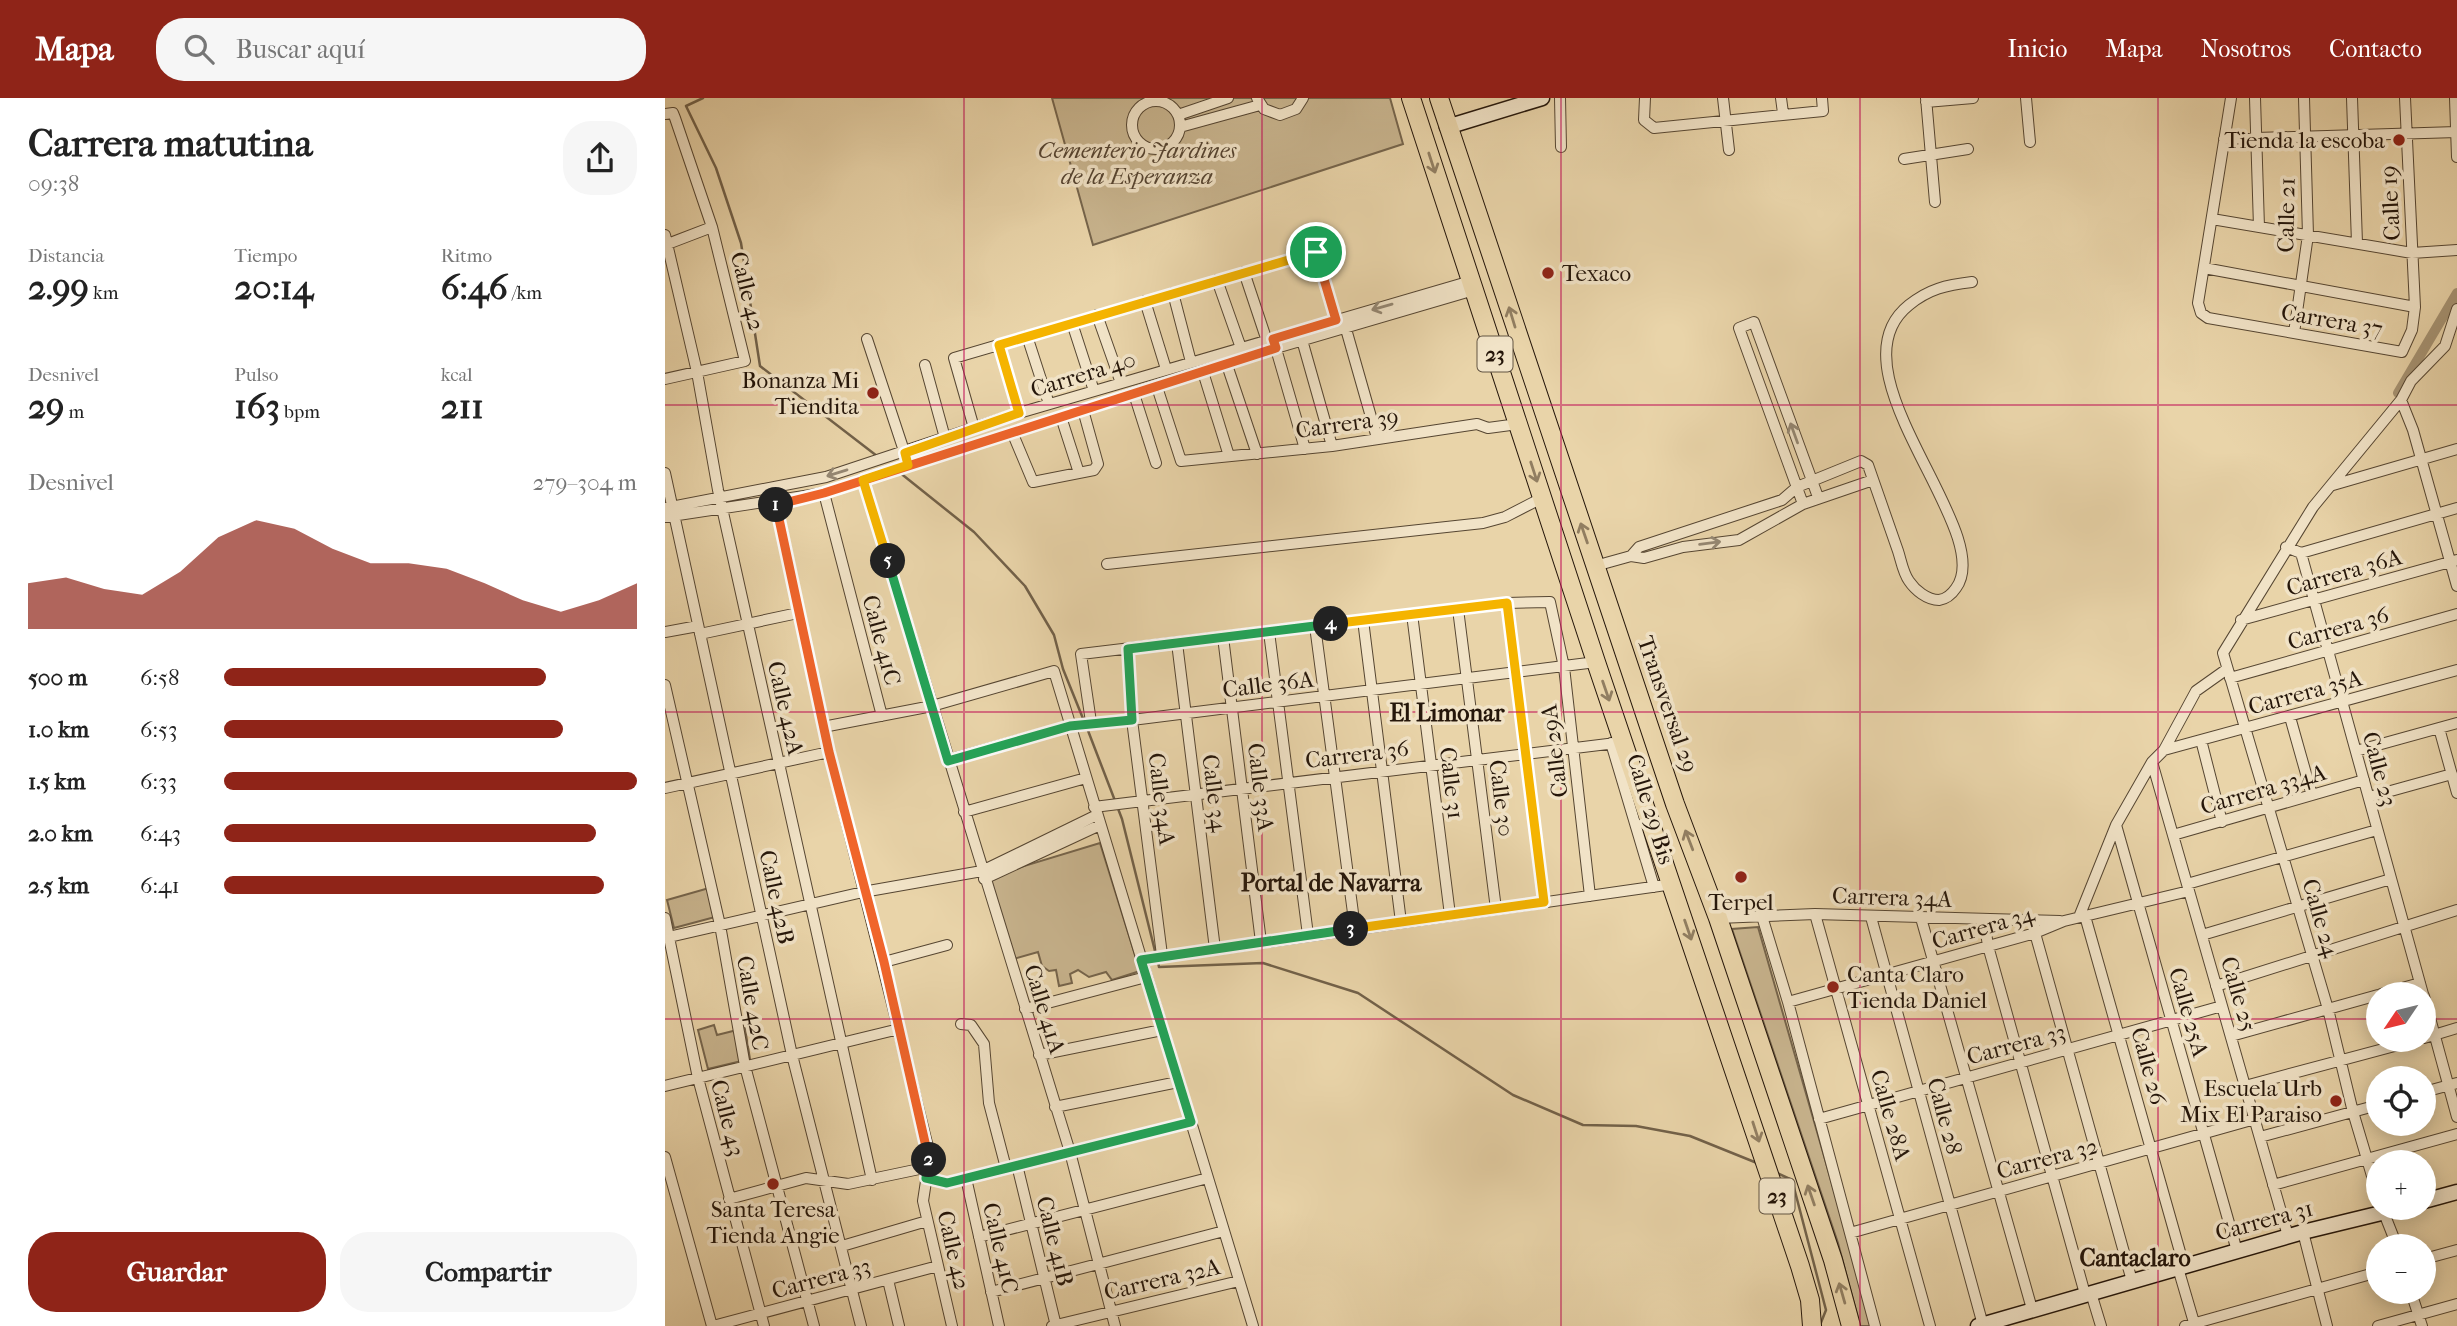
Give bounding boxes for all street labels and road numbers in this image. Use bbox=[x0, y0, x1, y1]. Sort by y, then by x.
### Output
street label: Calle 19 bbox=[2375, 165, 2406, 241]
street label: Calle 21 bbox=[2272, 177, 2301, 253]
street label: Calle 42 bbox=[725, 249, 770, 334]
street label: Carrera 37 bbox=[2279, 298, 2385, 343]
road number: 23 bbox=[1477, 336, 1513, 372]
street label: Carrera 40 bbox=[1027, 346, 1139, 403]
street label: Carrera 39 bbox=[1294, 403, 1400, 444]
street label: Carrera 36A bbox=[2283, 543, 2406, 602]
street label: Calle 41C bbox=[857, 592, 906, 688]
street label: Carrera 36 bbox=[2284, 601, 2392, 656]
street label: Transversal 29 bbox=[1632, 632, 1704, 776]
street label: Calle 42A bbox=[762, 659, 810, 759]
street label: Carrera 35A bbox=[2245, 664, 2366, 721]
street label: Calle 36A bbox=[1221, 665, 1316, 703]
street label: Calle 29A bbox=[1535, 702, 1574, 799]
street label: Calle 23 bbox=[2357, 729, 2402, 809]
street label: Carrera 36 bbox=[1304, 735, 1411, 774]
street label: Calle 33A bbox=[1242, 741, 1279, 834]
street label: Calle 31 bbox=[1434, 745, 1469, 821]
street label: Calle 34A bbox=[1142, 751, 1181, 848]
street label: Calle 29 Bis bbox=[1621, 751, 1680, 868]
street label: Calle 34 bbox=[1196, 753, 1233, 835]
street label: Calle 30 bbox=[1483, 758, 1520, 838]
street label: Carrera 334A bbox=[2197, 758, 2330, 820]
street label: Calle 42B bbox=[753, 848, 800, 947]
street label: Calle 24 bbox=[2296, 876, 2345, 962]
street label: Carrera 34A bbox=[1831, 882, 1954, 913]
street label: Carrera 34 bbox=[1929, 900, 2039, 955]
street label: Calle 42C bbox=[731, 954, 774, 1053]
street label: Calle 25 bbox=[2215, 954, 2262, 1035]
street label: Calle 41A bbox=[1018, 961, 1071, 1058]
street label: Calle 25A bbox=[2163, 964, 2214, 1061]
street label: Carrera 33 bbox=[1964, 1018, 2068, 1071]
street label: Calle 26 bbox=[2125, 1024, 2172, 1108]
street label: Calle 28A bbox=[1865, 1067, 1917, 1165]
street label: Calle 28 bbox=[1921, 1075, 1968, 1157]
street label: Calle 43 bbox=[705, 1077, 750, 1159]
street label: Carrera 32 bbox=[1994, 1132, 2101, 1185]
road number: 23 bbox=[1759, 1178, 1795, 1214]
street label: Calle 41B bbox=[1030, 1193, 1079, 1289]
street label: Carrera 31 bbox=[2212, 1195, 2316, 1246]
street label: Calle 41C bbox=[977, 1200, 1024, 1296]
street label: Calle 42 bbox=[931, 1208, 976, 1292]
street label: Carrera 33 bbox=[769, 1252, 873, 1305]
street label: Carrera 32A bbox=[1101, 1253, 1224, 1306]

